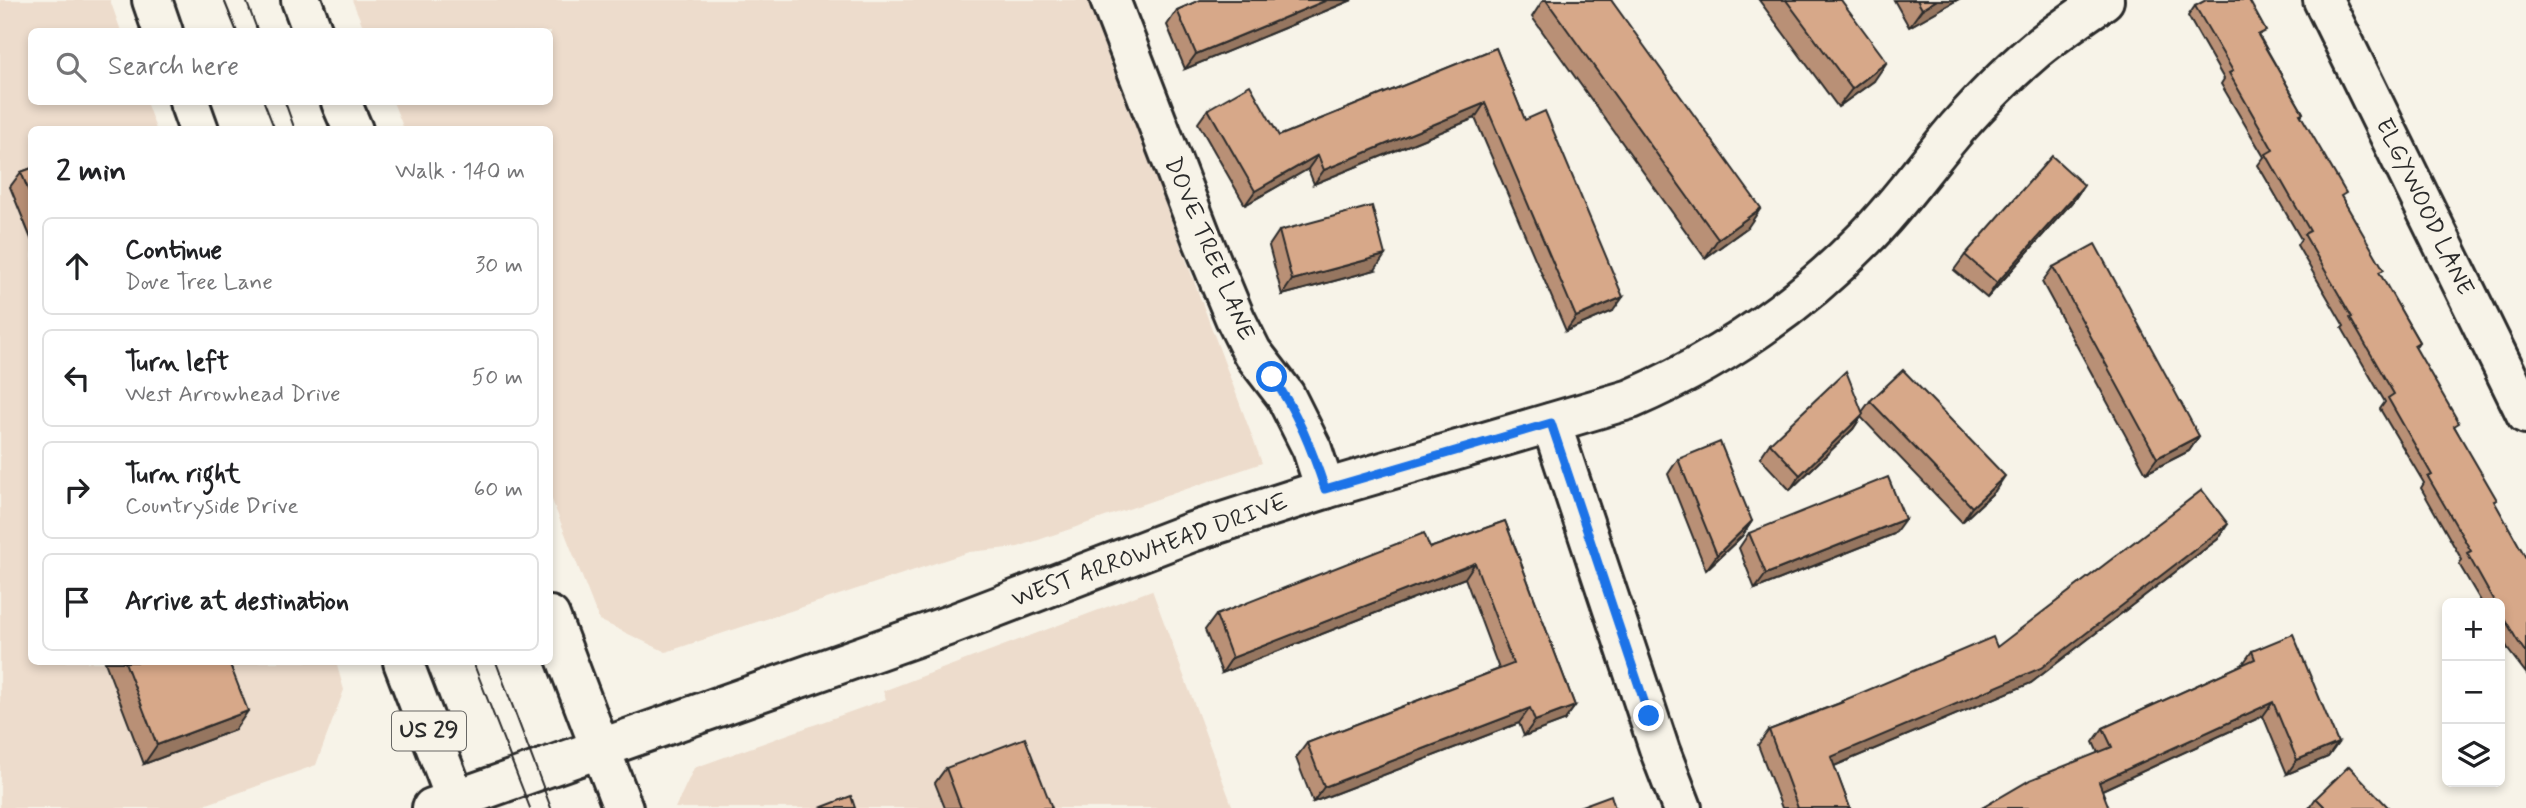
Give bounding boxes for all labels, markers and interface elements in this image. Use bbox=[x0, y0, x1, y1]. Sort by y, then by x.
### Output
search box bbox=[28, 28, 553, 105]
icon: search bbox=[52, 48, 90, 86]
text: Search here bbox=[108, 50, 239, 84]
street label: ELGYWOOD LANE bbox=[2368, 113, 2480, 301]
text: 2 min bbox=[56, 152, 126, 191]
street label: DOVE TREE LANE bbox=[1156, 153, 1262, 345]
text: Walk · 140 m bbox=[395, 157, 525, 187]
text: Continue bbox=[125, 234, 222, 268]
icon: ahead bbox=[58, 247, 96, 285]
text: 30 m bbox=[475, 251, 523, 281]
text: Dove Tree Lane bbox=[125, 268, 273, 298]
text: Turn left bbox=[125, 346, 229, 380]
icon: left bbox=[58, 359, 96, 397]
route start bbox=[1256, 361, 1287, 392]
text: 50 m bbox=[472, 363, 523, 393]
text: West Arrowhead Drive bbox=[125, 380, 341, 410]
text: Turn right bbox=[125, 458, 241, 492]
icon: right bbox=[58, 471, 96, 509]
text: 60 m bbox=[474, 475, 523, 505]
street label: WEST ARROWHEAD DRIVE bbox=[1008, 487, 1292, 615]
text: Countryside Drive bbox=[125, 492, 299, 522]
icon: arrive bbox=[58, 583, 96, 621]
text: Arrive at destination bbox=[125, 585, 349, 619]
map controls bbox=[2442, 598, 2505, 787]
button: + bbox=[2442, 598, 2505, 661]
button: − bbox=[2442, 661, 2505, 724]
route end bbox=[1633, 700, 1664, 731]
road number: US 29 bbox=[392, 712, 466, 750]
button: layers bbox=[2442, 724, 2505, 787]

